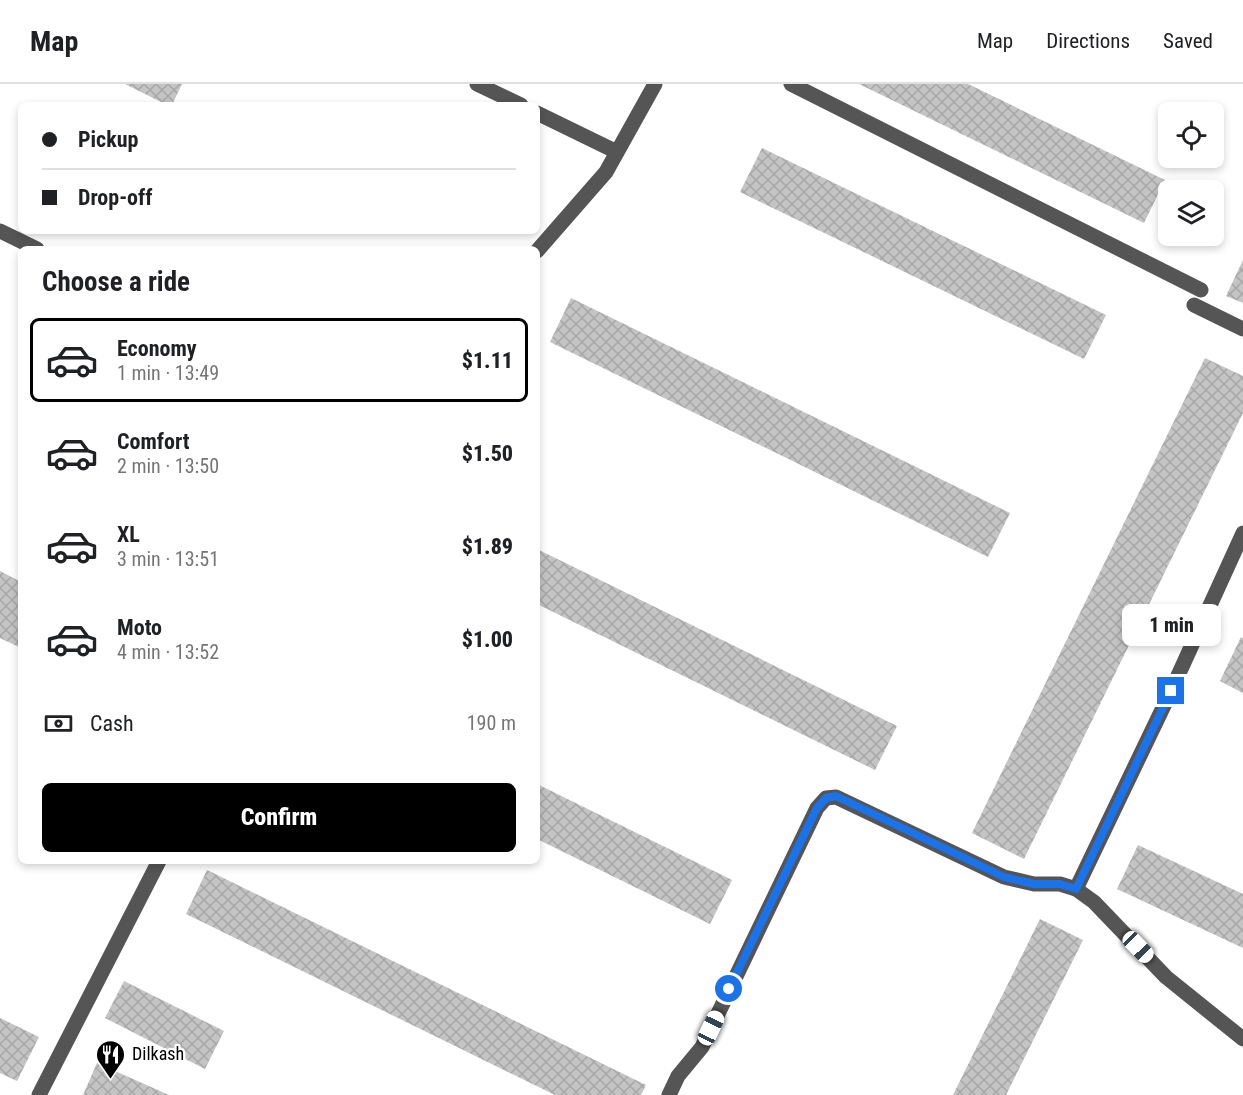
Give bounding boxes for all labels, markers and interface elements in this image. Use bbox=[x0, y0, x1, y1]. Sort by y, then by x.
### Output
text: Map bbox=[30, 25, 78, 58]
text: Map bbox=[977, 29, 1013, 53]
text: Directions bbox=[1046, 29, 1130, 53]
text: Saved bbox=[1163, 29, 1213, 53]
map controls bbox=[1158, 102, 1224, 246]
button: locate bbox=[1158, 102, 1224, 168]
text: Pickup bbox=[78, 127, 138, 152]
button: layers bbox=[1158, 180, 1224, 246]
text: Drop-off bbox=[78, 185, 152, 210]
text: Choose a ride bbox=[42, 266, 190, 298]
icon: car bbox=[45, 333, 99, 387]
text: Economy bbox=[117, 336, 197, 361]
text: $1.11 bbox=[462, 348, 513, 373]
text: 1 min · 13:49 bbox=[117, 361, 219, 385]
icon: car bbox=[45, 426, 99, 480]
text: Comfort bbox=[117, 429, 190, 454]
text: $1.50 bbox=[462, 441, 513, 466]
text: 2 min · 13:50 bbox=[117, 454, 219, 478]
icon: car bbox=[45, 519, 99, 573]
text: XL bbox=[117, 522, 140, 547]
text: $1.89 bbox=[462, 534, 513, 559]
text: 3 min · 13:51 bbox=[117, 547, 219, 571]
callout: 1 min bbox=[1122, 604, 1220, 646]
icon: car bbox=[45, 612, 99, 666]
text: 1 min bbox=[1149, 613, 1194, 637]
text: Moto bbox=[117, 615, 162, 640]
text: $1.00 bbox=[462, 627, 513, 652]
text: 4 min · 13:52 bbox=[117, 640, 219, 664]
route end bbox=[1157, 677, 1184, 704]
icon: cash bbox=[42, 707, 75, 740]
text: Cash bbox=[90, 711, 134, 736]
text: 190 m bbox=[467, 711, 516, 735]
button: Confirm bbox=[42, 783, 516, 852]
car bbox=[1119, 928, 1157, 966]
route start bbox=[715, 975, 742, 1002]
car bbox=[695, 1008, 727, 1048]
restaurant icon: Dilkash bbox=[95, 1038, 127, 1080]
place label: Dilkash bbox=[132, 1043, 184, 1064]

